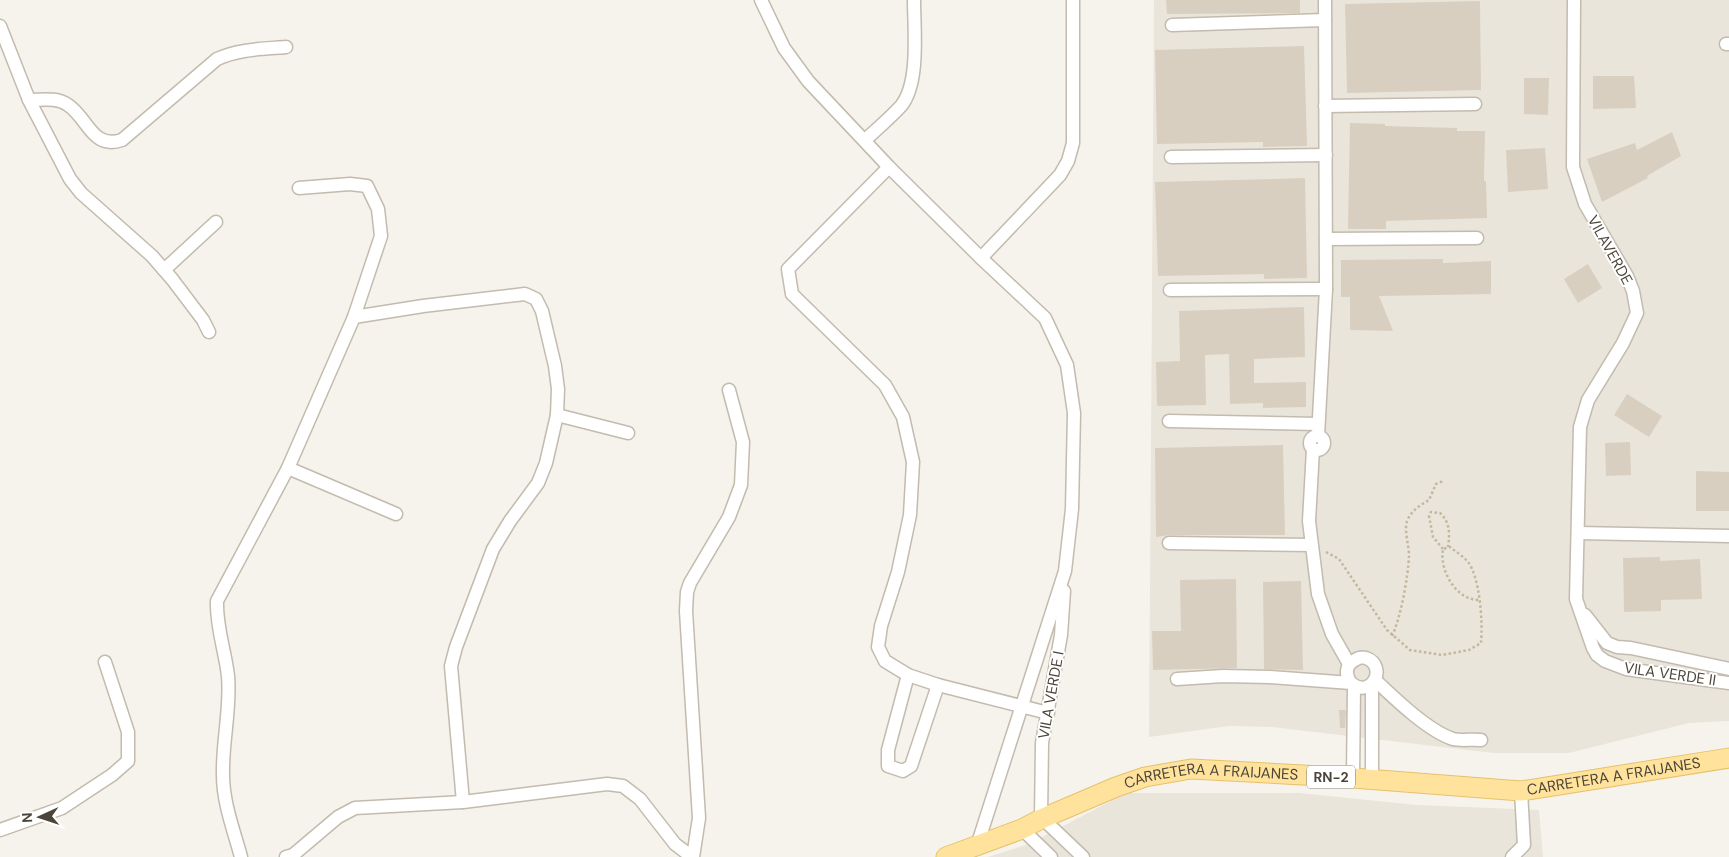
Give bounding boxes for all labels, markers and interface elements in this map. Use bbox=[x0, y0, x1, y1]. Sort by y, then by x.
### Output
street label: VILAVERDE bbox=[1583, 212, 1637, 288]
street label: VILA VERDE I bbox=[1033, 649, 1069, 741]
street label: VILA VERDE II bbox=[1623, 658, 1717, 690]
street label: CARRETERA A FRAIJANES bbox=[1525, 753, 1702, 800]
street label: CARRETERA A FRAIJANES bbox=[1121, 758, 1299, 793]
road number: RN-2 bbox=[1307, 766, 1355, 789]
north arrow bbox=[15, 792, 65, 842]
text: N bbox=[18, 812, 36, 823]

